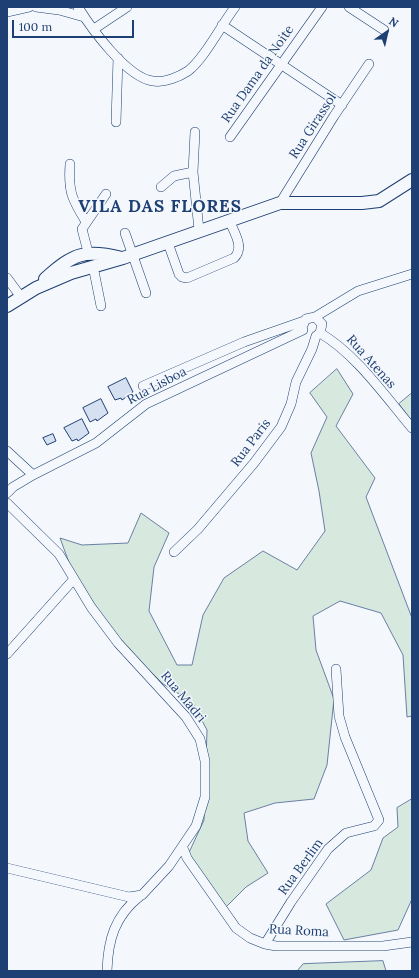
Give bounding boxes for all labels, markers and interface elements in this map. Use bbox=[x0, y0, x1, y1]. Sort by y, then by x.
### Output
scale bar bbox=[14, 12, 136, 38]
north arrow bbox=[367, 12, 407, 52]
text: N bbox=[386, 14, 401, 30]
text: 100 m bbox=[19, 19, 52, 34]
street label: Rua Dama da Noite bbox=[219, 22, 297, 126]
street label: Rua Girassol bbox=[286, 90, 340, 162]
district label: VILA DAS FLORES bbox=[78, 197, 242, 217]
street label: Rua Atenas bbox=[343, 332, 399, 392]
street label: Rua Lisboa bbox=[125, 364, 189, 408]
street label: Rua Paris bbox=[228, 416, 274, 470]
street label: Rua Madri bbox=[157, 668, 209, 726]
street label: Rua Berlim bbox=[275, 836, 327, 898]
street label: Rua Roma bbox=[269, 922, 329, 940]

